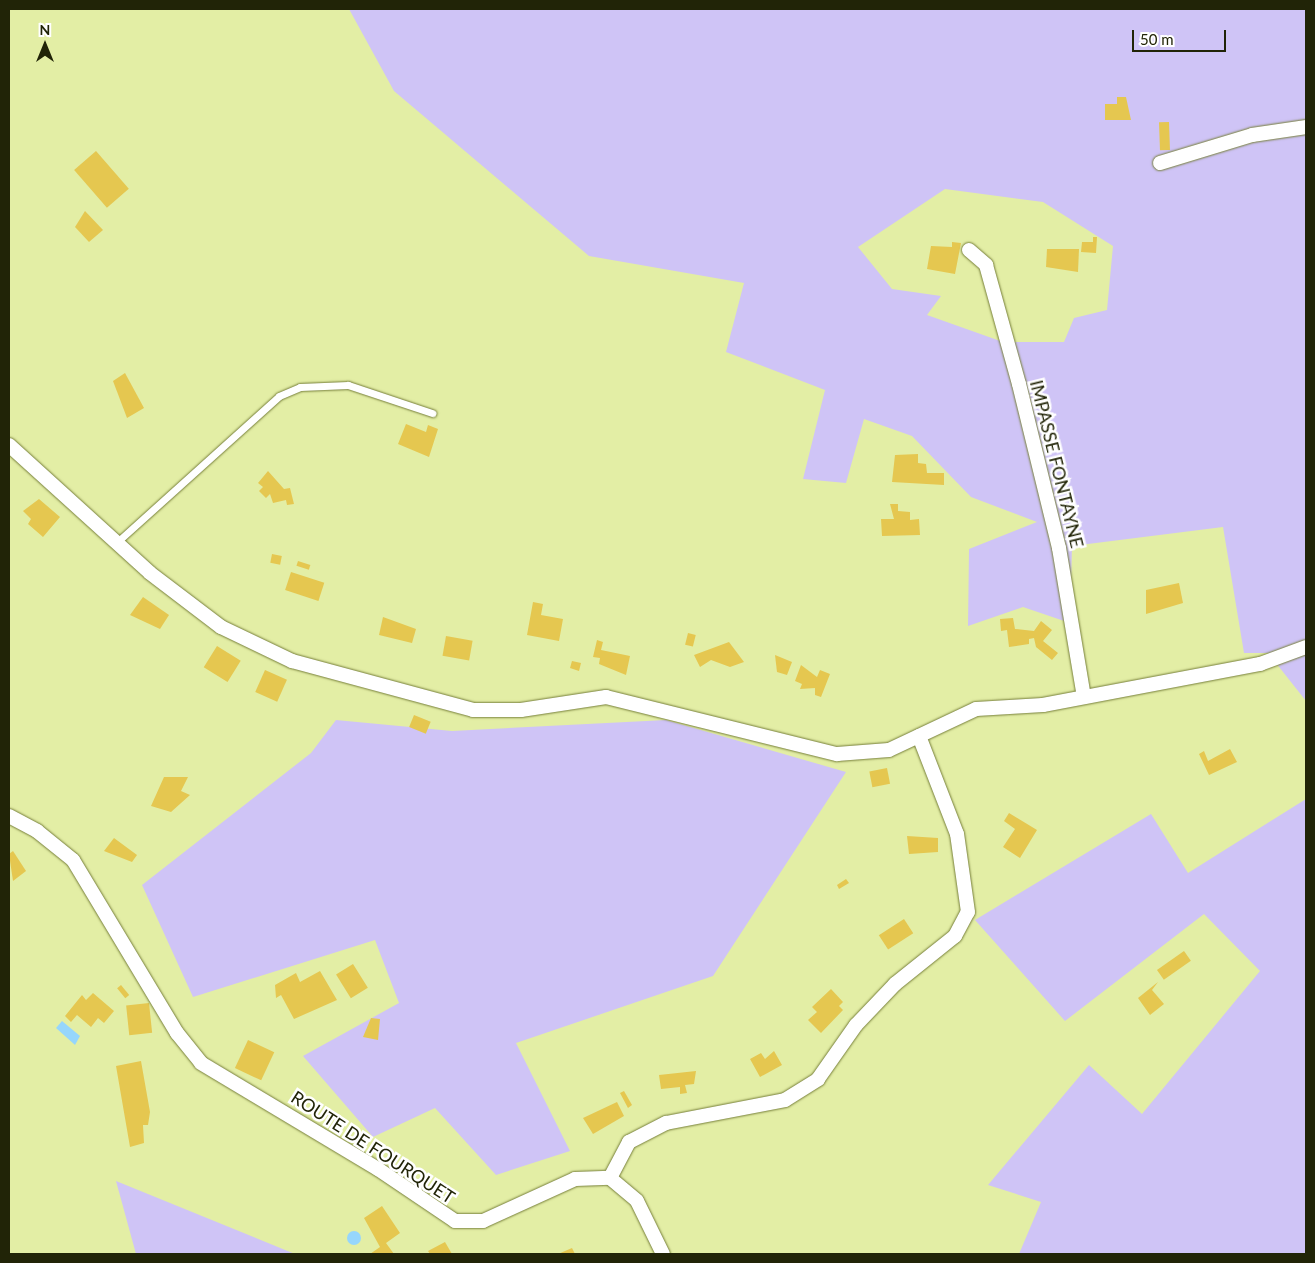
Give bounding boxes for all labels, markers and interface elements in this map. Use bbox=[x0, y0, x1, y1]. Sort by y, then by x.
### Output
north arrow bbox=[20, 20, 70, 70]
scale bar bbox=[1135, 20, 1229, 52]
text: N bbox=[40, 21, 50, 38]
text: 50 m bbox=[1140, 30, 1174, 48]
street label: IMPASSE FONTAYNE bbox=[1026, 378, 1088, 550]
street label: ROUTE DE FOURQUET bbox=[287, 1086, 459, 1208]

